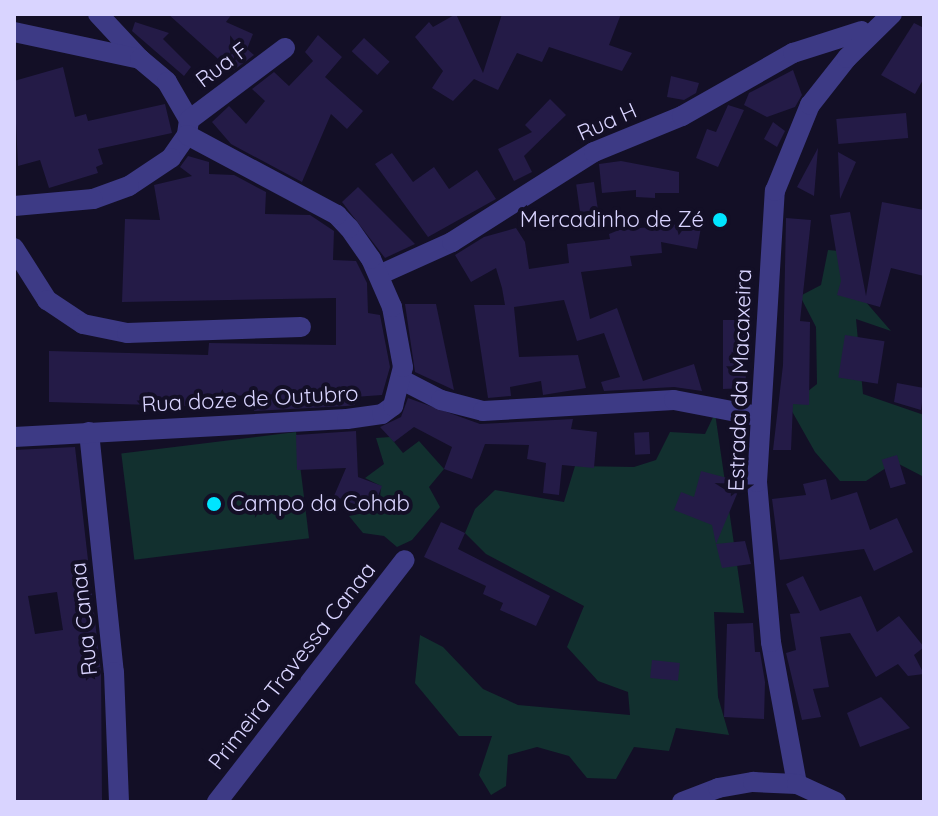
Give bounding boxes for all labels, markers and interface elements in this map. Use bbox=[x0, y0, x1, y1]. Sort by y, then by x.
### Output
street label: Rua F bbox=[191, 37, 253, 93]
street label: Rua H bbox=[573, 97, 641, 147]
place label: Mercadinho de Zé bbox=[520, 207, 704, 233]
marker: Mercadinho de Zé bbox=[711, 211, 729, 229]
street label: Estrada da Macaxeira bbox=[723, 268, 757, 492]
street label: Rua doze de Outubro bbox=[141, 380, 359, 418]
place label: Campo da Cohab bbox=[230, 491, 410, 517]
marker: Campo da Cohab bbox=[205, 495, 223, 513]
street label: Primeira Travessa Canaa bbox=[203, 557, 381, 775]
street label: Rua Canaa bbox=[65, 561, 103, 677]

